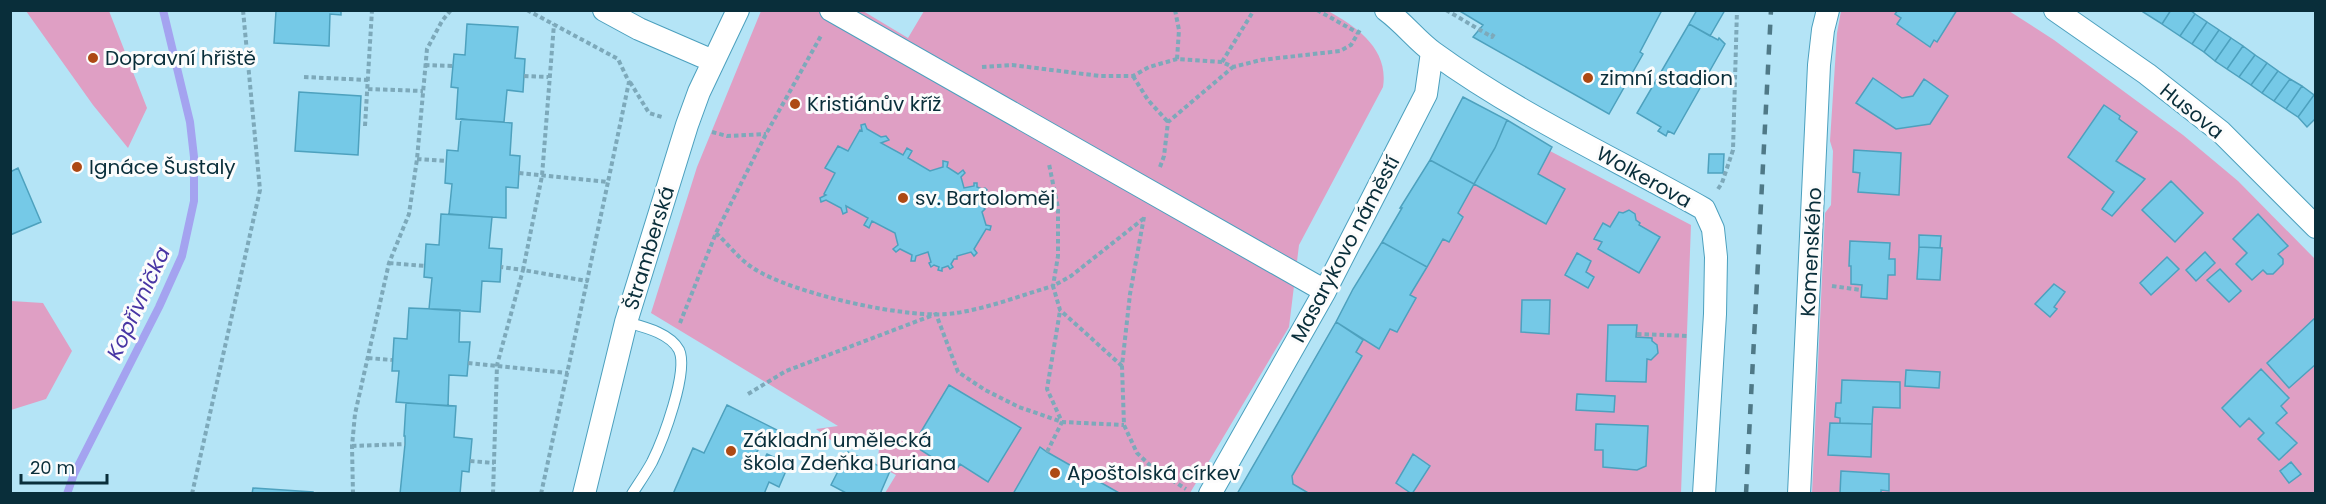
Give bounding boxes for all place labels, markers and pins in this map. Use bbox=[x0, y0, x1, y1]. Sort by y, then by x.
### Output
place label: Dopravní hřiště bbox=[105, 44, 256, 72]
marker: Dopravní hřiště bbox=[86, 51, 100, 65]
place label: zimní stadion bbox=[1600, 64, 1733, 92]
marker: zimní stadion bbox=[1581, 71, 1595, 85]
place label: Kristiánův kříž bbox=[807, 90, 941, 118]
marker: Kristiánův kříž bbox=[788, 97, 802, 111]
place label: Ignáce Šustaly bbox=[89, 153, 236, 181]
marker: Ignáce Šustaly bbox=[70, 160, 84, 174]
place label: sv. Bartoloměj bbox=[915, 184, 1055, 212]
marker: sv. Bartoloměj bbox=[896, 191, 910, 205]
place label: Základní umělecká škola Zdeňka Buriana bbox=[743, 426, 956, 477]
marker: Základní umělecká škola Zdeňka Buriana bbox=[724, 444, 738, 458]
place label: Apoštolská církev bbox=[1067, 459, 1240, 487]
marker: Apoštolská církev bbox=[1048, 466, 1062, 480]

